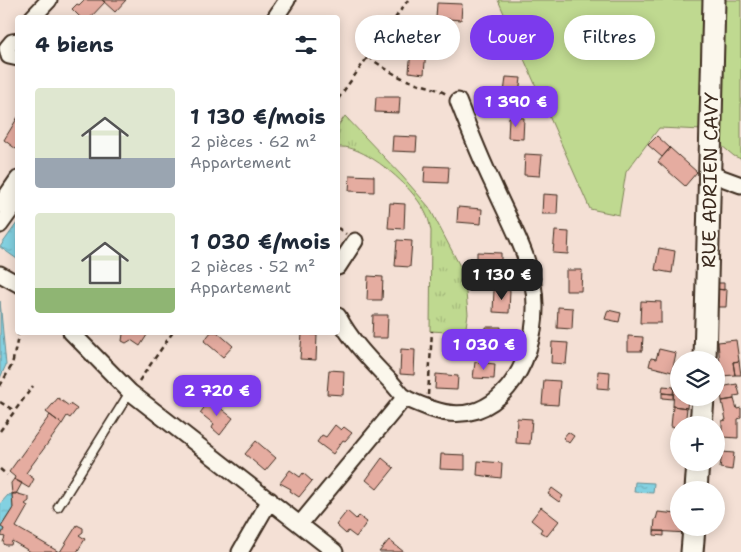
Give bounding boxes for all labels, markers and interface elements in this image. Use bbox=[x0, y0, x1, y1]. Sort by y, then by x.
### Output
chip: Acheter bbox=[355, 15, 460, 60]
chip: Louer bbox=[470, 15, 554, 60]
chip: Filtres bbox=[564, 15, 655, 60]
text: 4 biens bbox=[35, 31, 114, 59]
icon: filters bbox=[292, 31, 320, 59]
pin: 1 390 € bbox=[470, 86, 562, 128]
text: 1 390 € bbox=[485, 91, 547, 112]
street label: RUE ADRIEN CAVY bbox=[696, 91, 724, 268]
text: 1 130 €/mois bbox=[190, 103, 326, 131]
icon: home bbox=[75, 108, 135, 168]
text: 2 pièces · 62 m² bbox=[190, 131, 317, 152]
text: Appartement bbox=[190, 152, 291, 173]
text: 1 030 €/mois bbox=[190, 228, 331, 256]
icon: home bbox=[75, 233, 135, 293]
text: 2 pièces · 52 m² bbox=[190, 256, 315, 277]
pin: 1 130 € bbox=[456, 258, 548, 301]
text: 1 130 € bbox=[473, 264, 531, 285]
text: Appartement bbox=[190, 277, 291, 298]
pin: 1 030 € bbox=[438, 328, 530, 371]
text: 1 030 € bbox=[453, 334, 515, 355]
map controls bbox=[670, 351, 725, 536]
button: layers bbox=[670, 351, 725, 406]
pin: 2 720 € bbox=[171, 374, 263, 417]
text: 2 720 € bbox=[184, 380, 250, 401]
button: + bbox=[670, 416, 725, 471]
button: − bbox=[670, 481, 725, 536]

